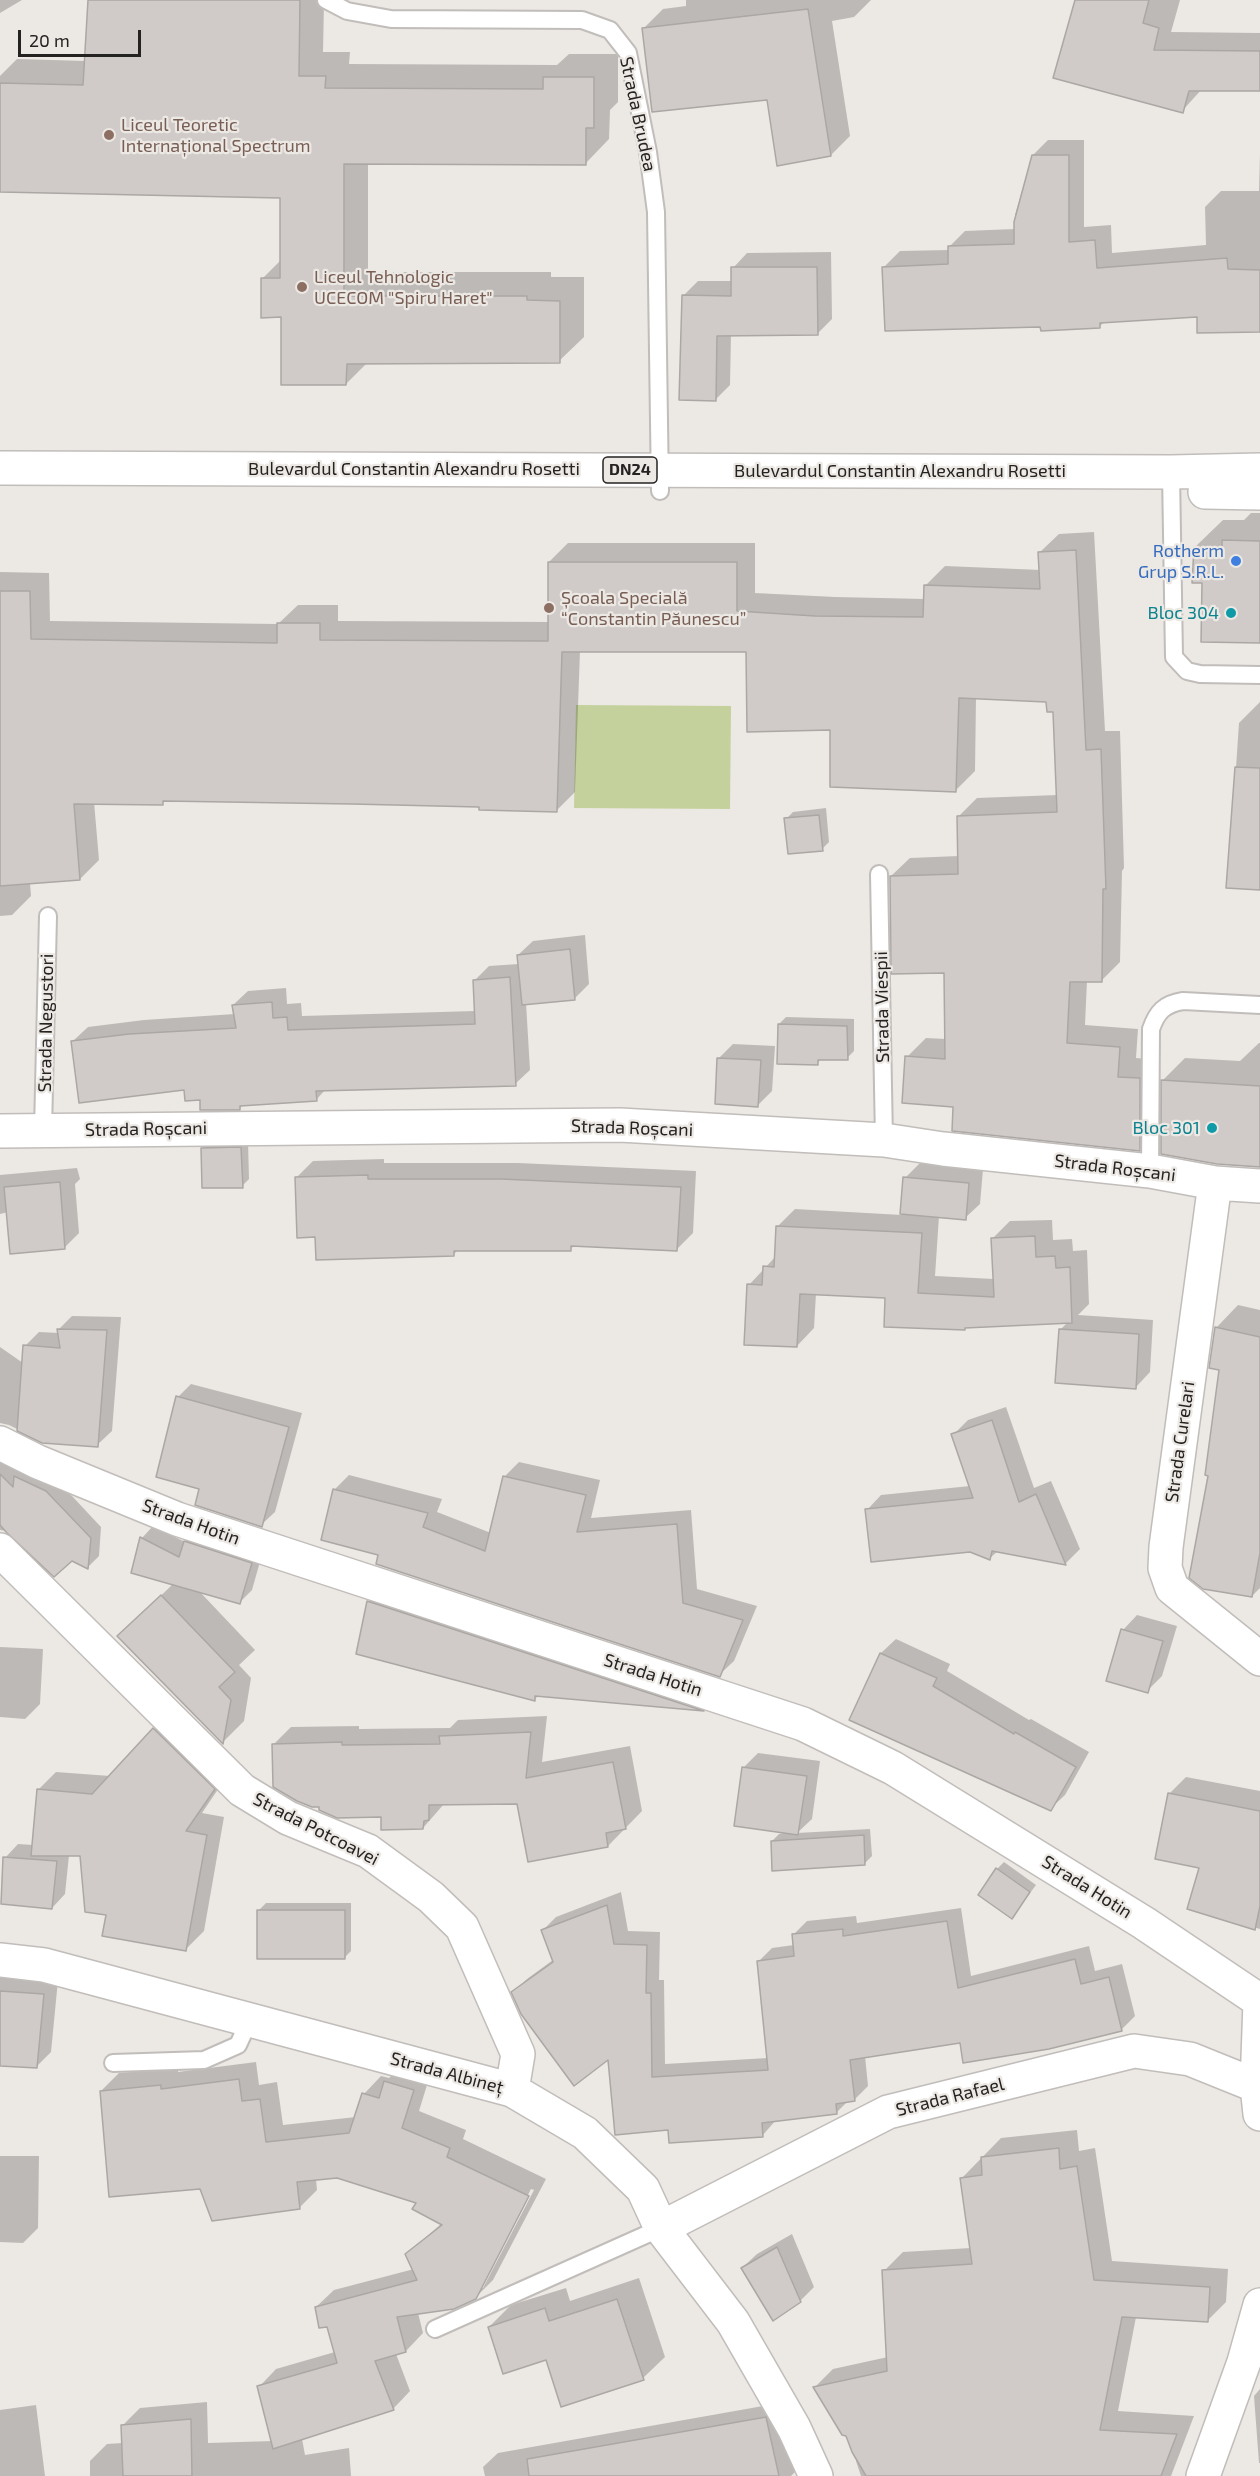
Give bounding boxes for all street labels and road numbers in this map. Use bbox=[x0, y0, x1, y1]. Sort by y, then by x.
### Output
street label: Strada Brudea bbox=[615, 55, 661, 173]
road number: DN24 bbox=[603, 457, 657, 483]
street label: Bulevardul Constantin Alexandru Rosetti bbox=[248, 458, 580, 480]
street label: Bulevardul Constantin Alexandru Rosetti bbox=[734, 460, 1066, 482]
street label: Strada Viespii bbox=[870, 951, 894, 1063]
street label: Strada Negustori bbox=[34, 953, 58, 1093]
street label: Strada Roșcani bbox=[571, 1115, 693, 1141]
street label: Strada Roșcani bbox=[85, 1117, 207, 1141]
street label: Strada Roșcani bbox=[1053, 1150, 1177, 1186]
street label: Strada Curelari bbox=[1161, 1380, 1199, 1504]
street label: Strada Hotin bbox=[139, 1494, 243, 1550]
street label: Strada Hotin bbox=[601, 1649, 705, 1701]
street label: Strada Potcoavei bbox=[250, 1788, 382, 1870]
street label: Strada Hotin bbox=[1038, 1851, 1136, 1923]
street label: Strada Albineț bbox=[388, 2048, 506, 2098]
street label: Strada Rafael bbox=[894, 2073, 1006, 2121]

